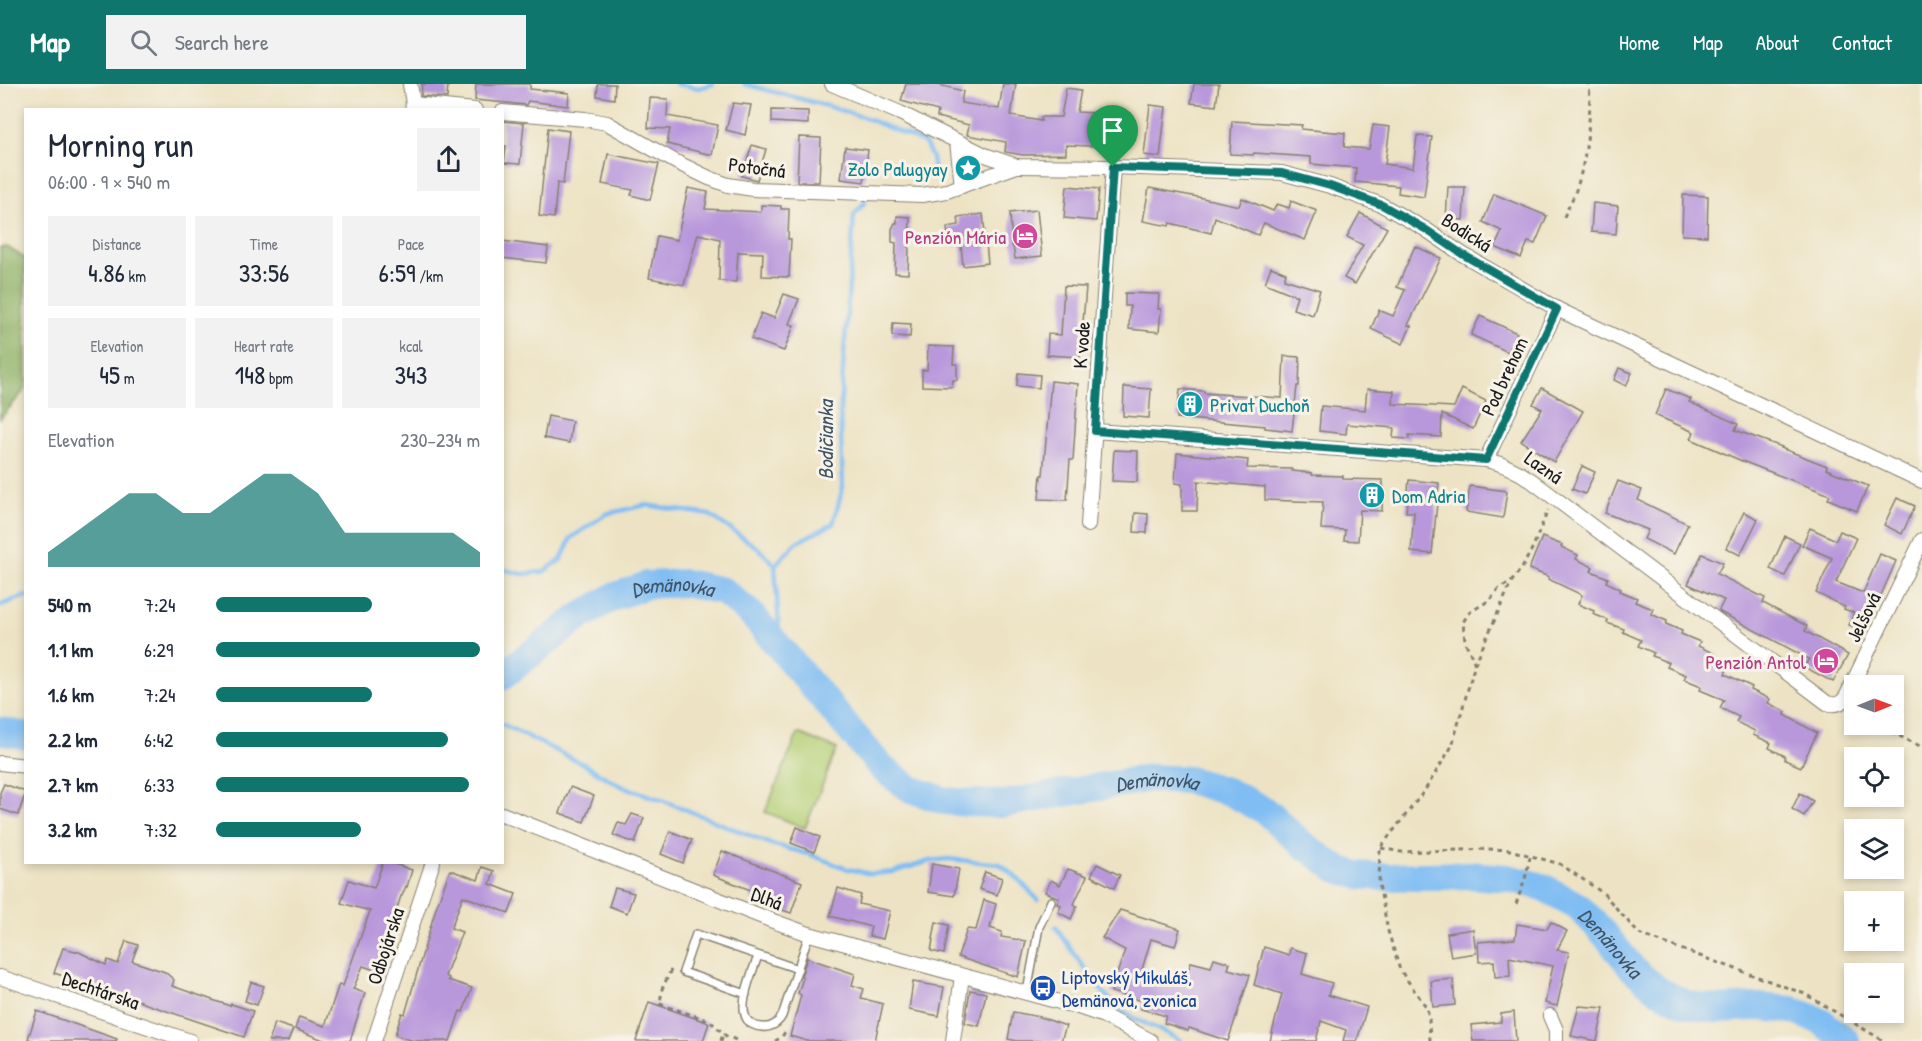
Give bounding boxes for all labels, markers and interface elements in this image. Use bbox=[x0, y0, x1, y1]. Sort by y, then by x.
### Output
search box bbox=[106, 15, 526, 69]
text: Map bbox=[30, 23, 70, 61]
icon: search bbox=[127, 26, 160, 59]
text: Search here bbox=[175, 27, 269, 57]
text: Home bbox=[1619, 28, 1660, 57]
text: Map bbox=[1693, 28, 1723, 57]
text: About bbox=[1756, 28, 1799, 57]
text: Contact bbox=[1832, 28, 1892, 57]
pin bbox=[1087, 105, 1138, 167]
icon: arrive bbox=[1096, 114, 1129, 147]
text: Morning run bbox=[48, 123, 194, 167]
button: share bbox=[417, 128, 480, 191]
street label: Potočná bbox=[727, 150, 787, 184]
place icon: Zolo Palugyay bbox=[953, 153, 983, 183]
place label: Zolo Palugyay bbox=[847, 155, 948, 182]
text: 06:00 · 9 × 540 m bbox=[48, 168, 170, 195]
street label: Bodická bbox=[1437, 206, 1497, 258]
hotel icon: Penzión Mária bbox=[1010, 221, 1040, 251]
place label: Penzión Mária bbox=[905, 223, 1006, 250]
text: Distance bbox=[93, 233, 141, 255]
text: Time bbox=[250, 233, 278, 255]
text: Pace bbox=[398, 233, 424, 255]
text: 4.86 bbox=[88, 255, 125, 290]
text: 33:56 bbox=[239, 255, 289, 290]
text: 6:59 bbox=[379, 255, 415, 290]
text: km bbox=[125, 265, 146, 287]
text: /km bbox=[415, 265, 443, 287]
street label: K vode bbox=[1066, 321, 1096, 369]
street label: Pod brehom bbox=[1474, 332, 1534, 420]
text: Elevation bbox=[90, 335, 144, 357]
text: Heart rate bbox=[234, 335, 294, 357]
text: kcal bbox=[399, 335, 423, 357]
text: 45 bbox=[99, 357, 120, 392]
text: 148 bbox=[235, 357, 265, 392]
text: 343 bbox=[394, 357, 428, 392]
text: m bbox=[120, 367, 135, 389]
text: bpm bbox=[265, 367, 293, 389]
building icon: Privat Duchoň bbox=[1175, 389, 1205, 419]
place label: Privat Duchoň bbox=[1210, 391, 1310, 418]
water label: Bodičianka bbox=[811, 397, 840, 480]
text: Elevation bbox=[48, 426, 114, 453]
text: 230–234 m bbox=[400, 426, 480, 453]
street label: Lazná bbox=[1520, 444, 1569, 490]
building icon: Dom Adria bbox=[1357, 480, 1387, 510]
place label: Dom Adria bbox=[1392, 482, 1466, 509]
water label: Demänovka bbox=[627, 568, 720, 604]
street label: Jelšová bbox=[1839, 587, 1887, 646]
text: 540 m bbox=[48, 591, 91, 618]
text: 7:24 bbox=[144, 591, 175, 618]
text: 1.1 km bbox=[48, 636, 93, 663]
text: 6:29 bbox=[144, 636, 173, 663]
hotel icon: Penzión Antol bbox=[1811, 646, 1841, 676]
place label: Penzión Antol bbox=[1706, 648, 1807, 675]
north arrow bbox=[1844, 675, 1904, 735]
map controls bbox=[1844, 675, 1904, 1023]
text: 1.6 km bbox=[48, 681, 94, 708]
text: 7:24 bbox=[144, 681, 175, 708]
text: 2.2 km bbox=[48, 726, 98, 753]
text: 6:42 bbox=[144, 726, 173, 753]
button: locate bbox=[1844, 747, 1904, 807]
water label: Demänovka bbox=[1113, 763, 1205, 798]
text: 2.7 km bbox=[48, 771, 98, 798]
text: 6:33 bbox=[144, 771, 175, 798]
text: 3.2 km bbox=[48, 816, 97, 843]
text: 7:32 bbox=[144, 816, 177, 843]
button: layers bbox=[1844, 819, 1904, 879]
street label: Dlhá bbox=[748, 880, 786, 916]
button: + bbox=[1844, 891, 1904, 951]
water label: Demänovka bbox=[1572, 901, 1650, 987]
street label: Odbojárska bbox=[360, 904, 410, 988]
place label: Liptovský Mikuláš, Demänová, zvonica bbox=[1062, 963, 1196, 1013]
button: − bbox=[1844, 963, 1904, 1023]
street label: Dechtárska bbox=[59, 964, 143, 1016]
bus stop icon: Liptovský Mikuláš, Demänová, zvonica bbox=[1028, 973, 1058, 1003]

